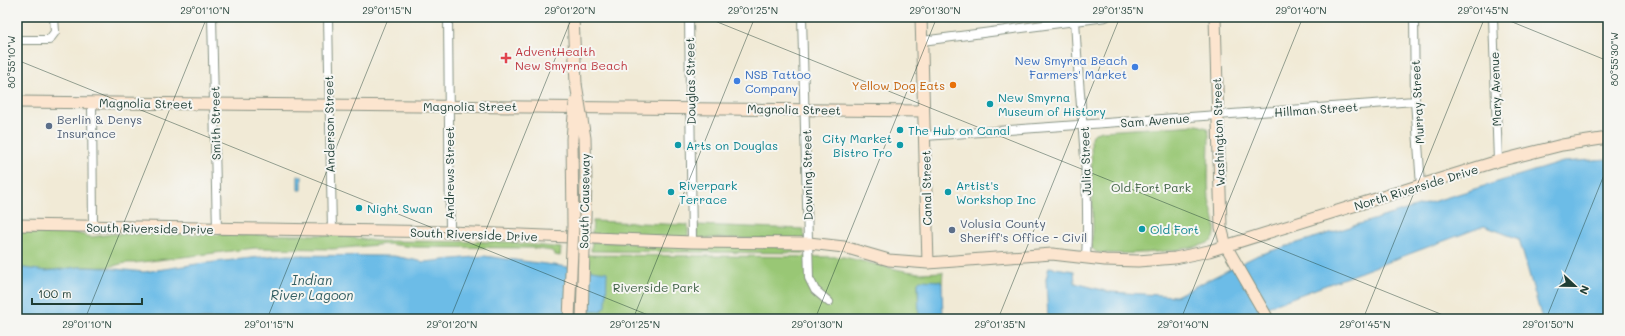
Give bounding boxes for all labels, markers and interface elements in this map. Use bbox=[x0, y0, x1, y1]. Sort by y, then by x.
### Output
text: 29°01'10"N bbox=[180, 3, 230, 17]
text: 29°01'15"N bbox=[362, 3, 412, 17]
text: 29°01'20"N bbox=[545, 3, 595, 17]
text: 29°01'25"N bbox=[728, 3, 778, 17]
text: 29°01'30"N bbox=[909, 3, 961, 17]
text: 29°01'35"N bbox=[1093, 3, 1143, 17]
text: 29°01'40"N bbox=[1275, 3, 1327, 17]
text: 29°01'45"N bbox=[1458, 3, 1508, 17]
text: 80°55'30"W bbox=[1607, 32, 1621, 86]
text: 80°55'10"W bbox=[4, 35, 18, 88]
street label: Douglas Street bbox=[681, 37, 699, 125]
place label: AdventHealth New Smyrna Beach bbox=[515, 43, 627, 73]
street label: Mary Avenue bbox=[1486, 51, 1504, 127]
marker: AdventHealth New Smyrna Beach bbox=[500, 52, 512, 64]
place label: New Smyrna Beach Farmers' Market bbox=[1015, 52, 1127, 82]
street label: Murray Street bbox=[1407, 60, 1427, 144]
marker: New Smyrna Beach Farmers' Market bbox=[1130, 62, 1140, 72]
place label: NSB Tattoo Company bbox=[745, 66, 811, 96]
street label: Anderson Street bbox=[320, 75, 338, 173]
marker: NSB Tattoo Company bbox=[732, 76, 742, 86]
place label: Yellow Dog Eats bbox=[852, 77, 945, 93]
street label: Washington Street bbox=[1208, 77, 1228, 187]
marker: Yellow Dog Eats bbox=[948, 80, 958, 90]
street label: Smith Street bbox=[206, 86, 224, 160]
place label: New Smyrna Museum of History bbox=[998, 89, 1106, 119]
street label: Magnolia Street bbox=[99, 94, 193, 112]
street label: Magnolia Street bbox=[423, 98, 517, 114]
street label: Hillman Street bbox=[1274, 98, 1358, 120]
marker: New Smyrna Museum of History bbox=[985, 99, 995, 109]
street label: Magnolia Street bbox=[747, 100, 841, 118]
street label: Sam Avenue bbox=[1120, 110, 1190, 130]
place label: Berlin & Denys Insurance bbox=[57, 111, 142, 141]
marker: Berlin & Denys Insurance bbox=[44, 121, 54, 131]
place label: The Hub on Canal bbox=[908, 122, 1010, 138]
marker: The Hub on Canal bbox=[895, 125, 905, 135]
street label: Andrews Street bbox=[441, 126, 457, 220]
street label: Julia Street bbox=[1076, 126, 1094, 196]
street label: Downing Street bbox=[798, 130, 816, 220]
place label: City Market Bistro Tro bbox=[822, 130, 892, 160]
place label: Arts on Douglas bbox=[686, 137, 778, 153]
marker: Arts on Douglas bbox=[673, 140, 683, 150]
marker: City Market Bistro Tro bbox=[895, 140, 905, 150]
street label: Canal Street bbox=[917, 150, 935, 226]
street label: South Causeway bbox=[575, 153, 593, 249]
street label: North Riverside Drive bbox=[1352, 160, 1480, 214]
place label: Riverpark Terrace bbox=[679, 177, 737, 207]
place label: Artist's Workshop Inc bbox=[956, 177, 1036, 207]
park label: Old Fort Park bbox=[1111, 179, 1191, 195]
marker: Riverpark Terrace bbox=[666, 187, 676, 197]
marker: Artist's Workshop Inc bbox=[943, 187, 953, 197]
place label: Night Swan bbox=[367, 200, 433, 216]
marker: Night Swan bbox=[354, 203, 364, 213]
place label: Volusia County Sheriff's Office - Civil bbox=[960, 215, 1087, 245]
street label: South Riverside Drive bbox=[86, 219, 214, 237]
place label: Old Fort bbox=[1150, 221, 1199, 237]
street label: South Riverside Drive bbox=[410, 224, 538, 244]
marker: Old Fort bbox=[1137, 224, 1147, 234]
marker: Volusia County Sheriff's Office - Civil bbox=[947, 225, 957, 235]
north arrow bbox=[1555, 266, 1595, 306]
water label: Indian River Lagoon bbox=[270, 271, 354, 303]
park label: Riverside Park bbox=[613, 279, 699, 295]
scale bar bbox=[32, 280, 142, 306]
text: N bbox=[1576, 283, 1593, 297]
text: 100 m bbox=[38, 285, 72, 301]
text: 29°01'10"N bbox=[62, 317, 112, 331]
text: 29°01'15"N bbox=[244, 317, 294, 331]
text: 29°01'20"N bbox=[427, 317, 477, 331]
text: 29°01'25"N bbox=[610, 317, 660, 331]
text: 29°01'30"N bbox=[791, 317, 843, 331]
text: 29°01'35"N bbox=[975, 317, 1025, 331]
text: 29°01'40"N bbox=[1157, 317, 1209, 331]
text: 29°01'45"N bbox=[1340, 317, 1390, 331]
text: 29°01'50"N bbox=[1522, 317, 1574, 331]

